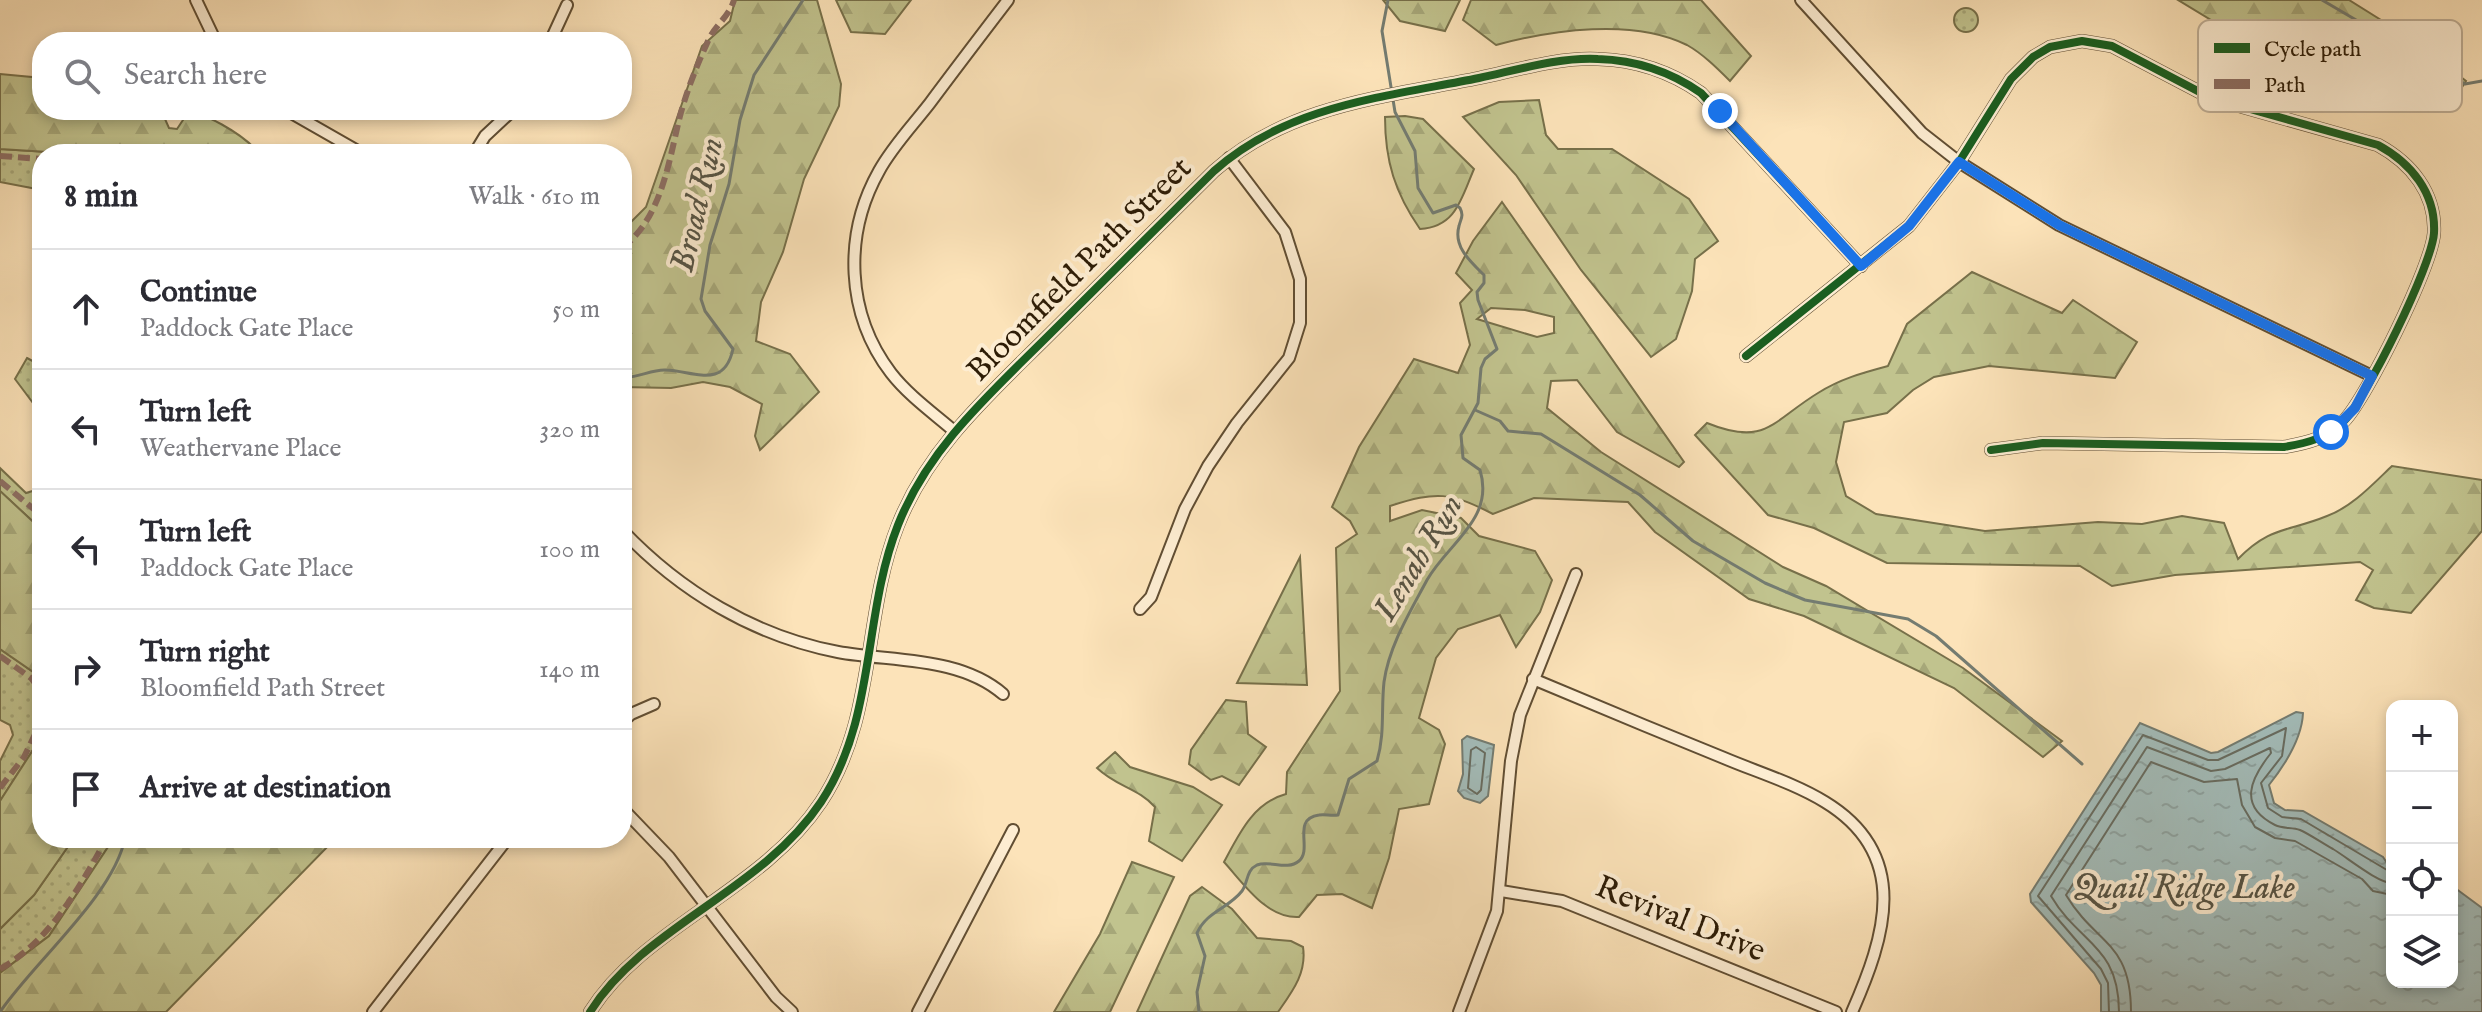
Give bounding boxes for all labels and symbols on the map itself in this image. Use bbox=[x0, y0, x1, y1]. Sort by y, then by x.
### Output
legend bbox=[2198, 20, 2462, 112]
text: Cycle path bbox=[2264, 36, 2361, 64]
text: Path bbox=[2264, 72, 2306, 100]
route end bbox=[1702, 93, 1738, 129]
water label: Broad Run bbox=[662, 133, 734, 277]
street label: Bloomfield Path Street bbox=[959, 149, 1201, 391]
route start bbox=[2313, 414, 2349, 450]
water label: Lenah Run bbox=[1364, 487, 1473, 630]
street label: Revival Drive bbox=[1589, 867, 1771, 973]
water label: Quail Ridge Lake bbox=[2073, 867, 2295, 911]

